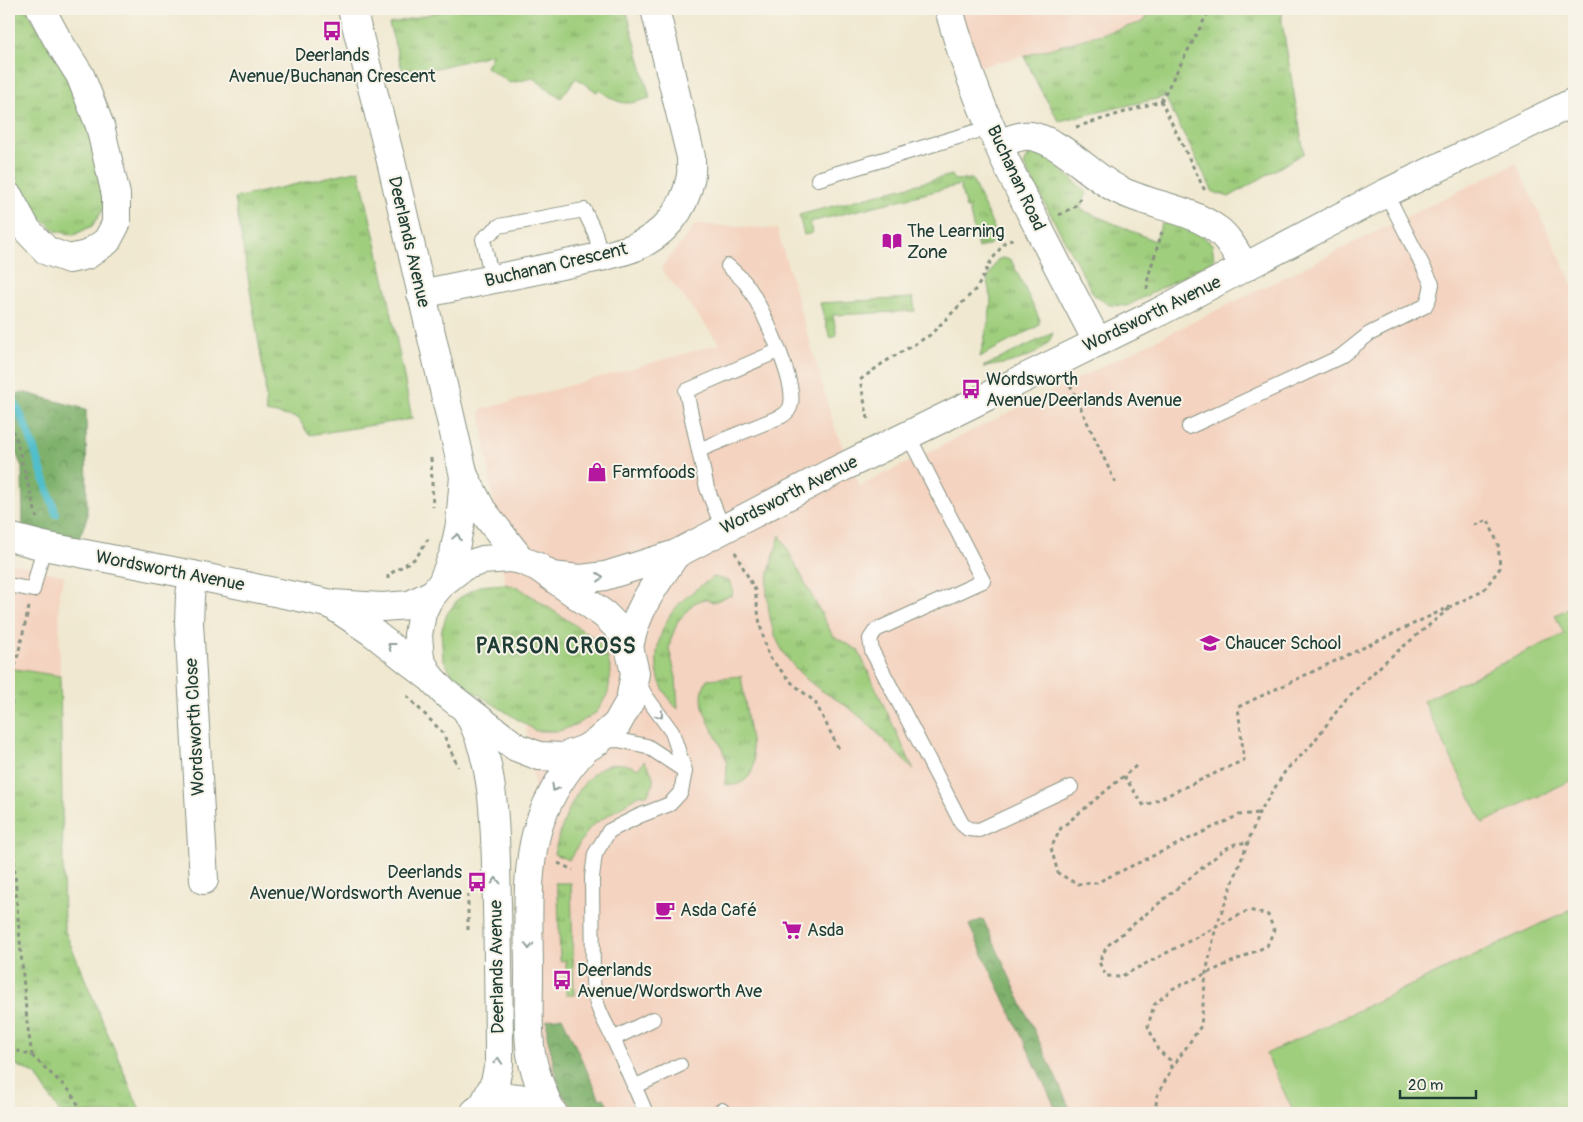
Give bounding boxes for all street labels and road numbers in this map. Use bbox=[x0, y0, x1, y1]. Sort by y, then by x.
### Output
street label: Buchanan Road bbox=[981, 121, 1051, 235]
street label: Deerlands Avenue bbox=[383, 174, 435, 310]
street label: Buchanan Crescent bbox=[482, 237, 630, 293]
street label: Wordsworth Avenue bbox=[1079, 270, 1225, 357]
street label: Wordsworth Avenue bbox=[716, 450, 862, 540]
street label: Wordsworth Avenue bbox=[94, 545, 246, 597]
street label: Wordsworth Close bbox=[180, 657, 210, 796]
street label: Deerlands Avenue bbox=[484, 900, 510, 1034]

